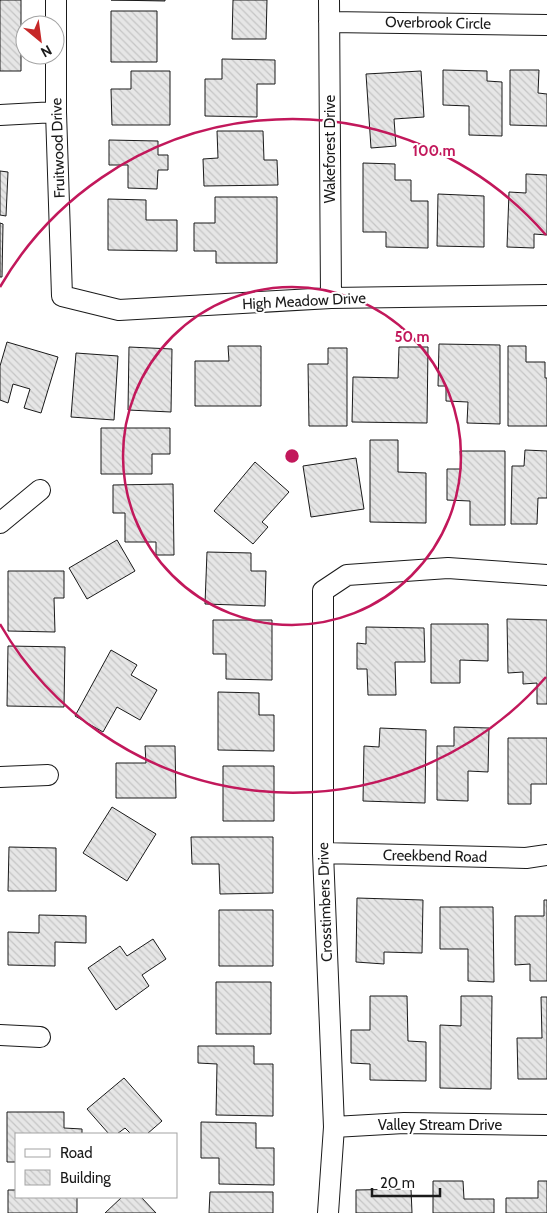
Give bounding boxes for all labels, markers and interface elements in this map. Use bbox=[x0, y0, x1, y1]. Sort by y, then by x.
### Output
street label: Overbrook Circle bbox=[385, 13, 491, 33]
north arrow bbox=[15, 15, 65, 65]
text: N bbox=[38, 41, 55, 62]
street label: Wakeforest Drive bbox=[321, 94, 339, 203]
street label: Fruitwood Drive bbox=[47, 97, 69, 199]
text: 100 m bbox=[412, 142, 456, 160]
street label: High Meadow Drive bbox=[242, 289, 367, 313]
text: 50 m bbox=[394, 328, 430, 346]
centre of rings bbox=[283, 447, 301, 465]
street label: Crosstimbers Drive bbox=[314, 842, 336, 962]
street label: Creekbend Road bbox=[383, 846, 487, 866]
street label: Valley Stream Drive bbox=[378, 1116, 503, 1134]
legend bbox=[15, 1133, 178, 1198]
text: Road bbox=[60, 1144, 93, 1162]
scale bar bbox=[372, 1166, 440, 1198]
text: Building bbox=[60, 1169, 111, 1187]
text: 20 m bbox=[380, 1174, 415, 1192]

